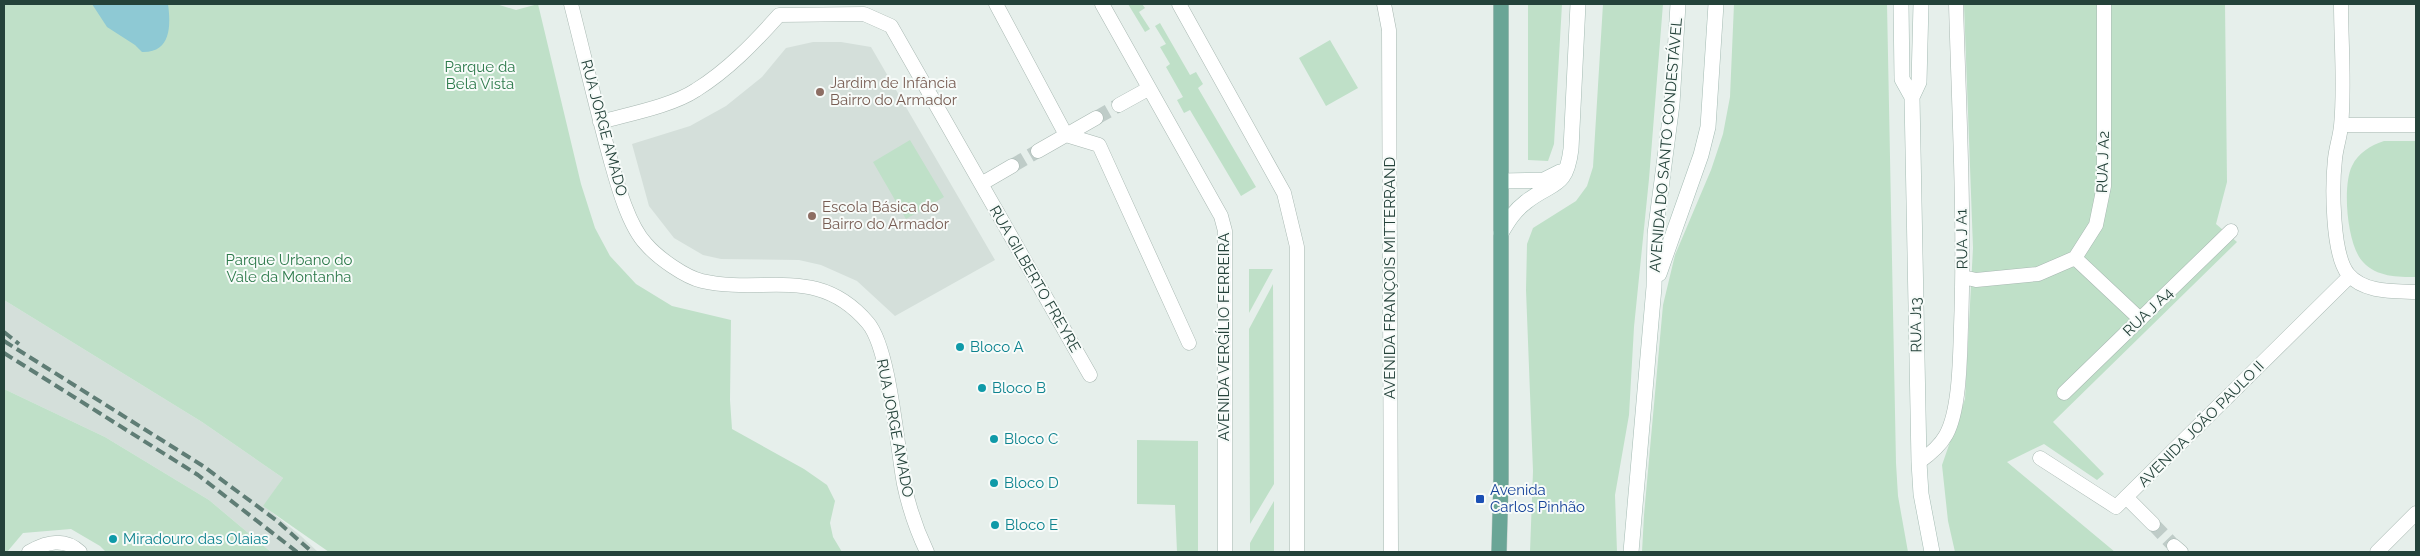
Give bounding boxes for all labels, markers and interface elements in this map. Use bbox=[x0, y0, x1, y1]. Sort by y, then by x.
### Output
street label: AVENIDA DO SANTO CONDESTÁVEL bbox=[1646, 17, 1686, 273]
park label: Parque da Bela Vista bbox=[445, 58, 515, 93]
street label: RUA JORGE AMADO bbox=[577, 58, 631, 198]
place label: Jardim de Infância Bairro do Armador bbox=[830, 74, 958, 109]
marker: Jardim de Infância Bairro do Armador bbox=[814, 86, 826, 98]
street label: RUA J A2 bbox=[2093, 130, 2113, 193]
street label: AVENIDA FRANÇOIS MITTERRAND bbox=[1381, 157, 1399, 399]
place label: Escola Básica do Bairro do Armador bbox=[822, 198, 950, 233]
street label: RUA GILBERTO FREYRE bbox=[986, 202, 1084, 356]
street label: RUA J A1 bbox=[1952, 208, 1972, 270]
marker: Escola Básica do Bairro do Armador bbox=[806, 210, 818, 222]
street label: AVENIDA VERGÍLIO FERREIRA bbox=[1215, 233, 1233, 441]
park label: Parque Urbano do Vale da Montanha bbox=[226, 251, 353, 286]
street label: RUA J A4 bbox=[2119, 284, 2177, 340]
street label: RUA J13 bbox=[1907, 297, 1925, 353]
place label: Bloco A bbox=[970, 338, 1024, 356]
marker: Bloco A bbox=[954, 341, 966, 353]
street label: RUA JORGE AMADO bbox=[873, 357, 917, 499]
street label: AVENIDA JOÃO PAULO II bbox=[2134, 357, 2268, 491]
place label: Bloco B bbox=[992, 379, 1046, 397]
marker: Bloco B bbox=[976, 382, 988, 394]
place label: Bloco C bbox=[1004, 430, 1058, 448]
marker: Bloco C bbox=[988, 433, 1000, 445]
place label: Bloco D bbox=[1004, 474, 1059, 492]
marker: Bloco D bbox=[988, 477, 1000, 489]
place label: Avenida Carlos Pinhão bbox=[1490, 481, 1585, 516]
marker: Avenida Carlos Pinhão bbox=[1474, 493, 1486, 505]
place label: Bloco E bbox=[1005, 516, 1058, 534]
marker: Bloco E bbox=[989, 519, 1001, 531]
place label: Miradouro das Olaias bbox=[123, 530, 269, 548]
marker: Miradouro das Olaias bbox=[107, 533, 119, 545]

